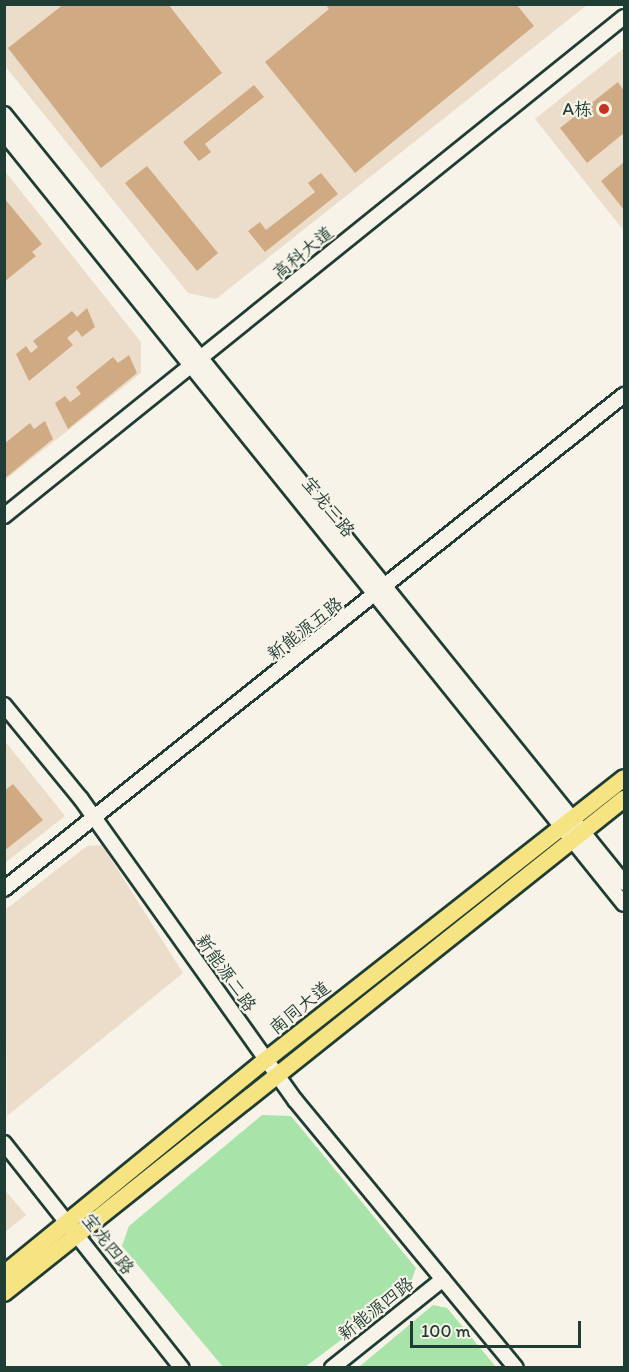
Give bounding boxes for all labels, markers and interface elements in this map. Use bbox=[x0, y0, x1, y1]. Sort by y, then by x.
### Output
place label: A栋 bbox=[562, 98, 592, 120]
marker: A栋 bbox=[597, 102, 611, 116]
street label: 高科大道 bbox=[268, 222, 338, 284]
street label: 宝龙三路 bbox=[297, 472, 359, 542]
street label: 新能源五路 bbox=[263, 593, 347, 665]
street label: 新能源二路 bbox=[191, 930, 261, 1016]
street label: 南同大道 bbox=[265, 977, 335, 1039]
street label: 宝龙四路 bbox=[77, 1209, 139, 1279]
street label: 新能源四路 bbox=[334, 1273, 418, 1345]
scale bar bbox=[413, 1309, 584, 1347]
text: 100 m bbox=[421, 1320, 471, 1342]

